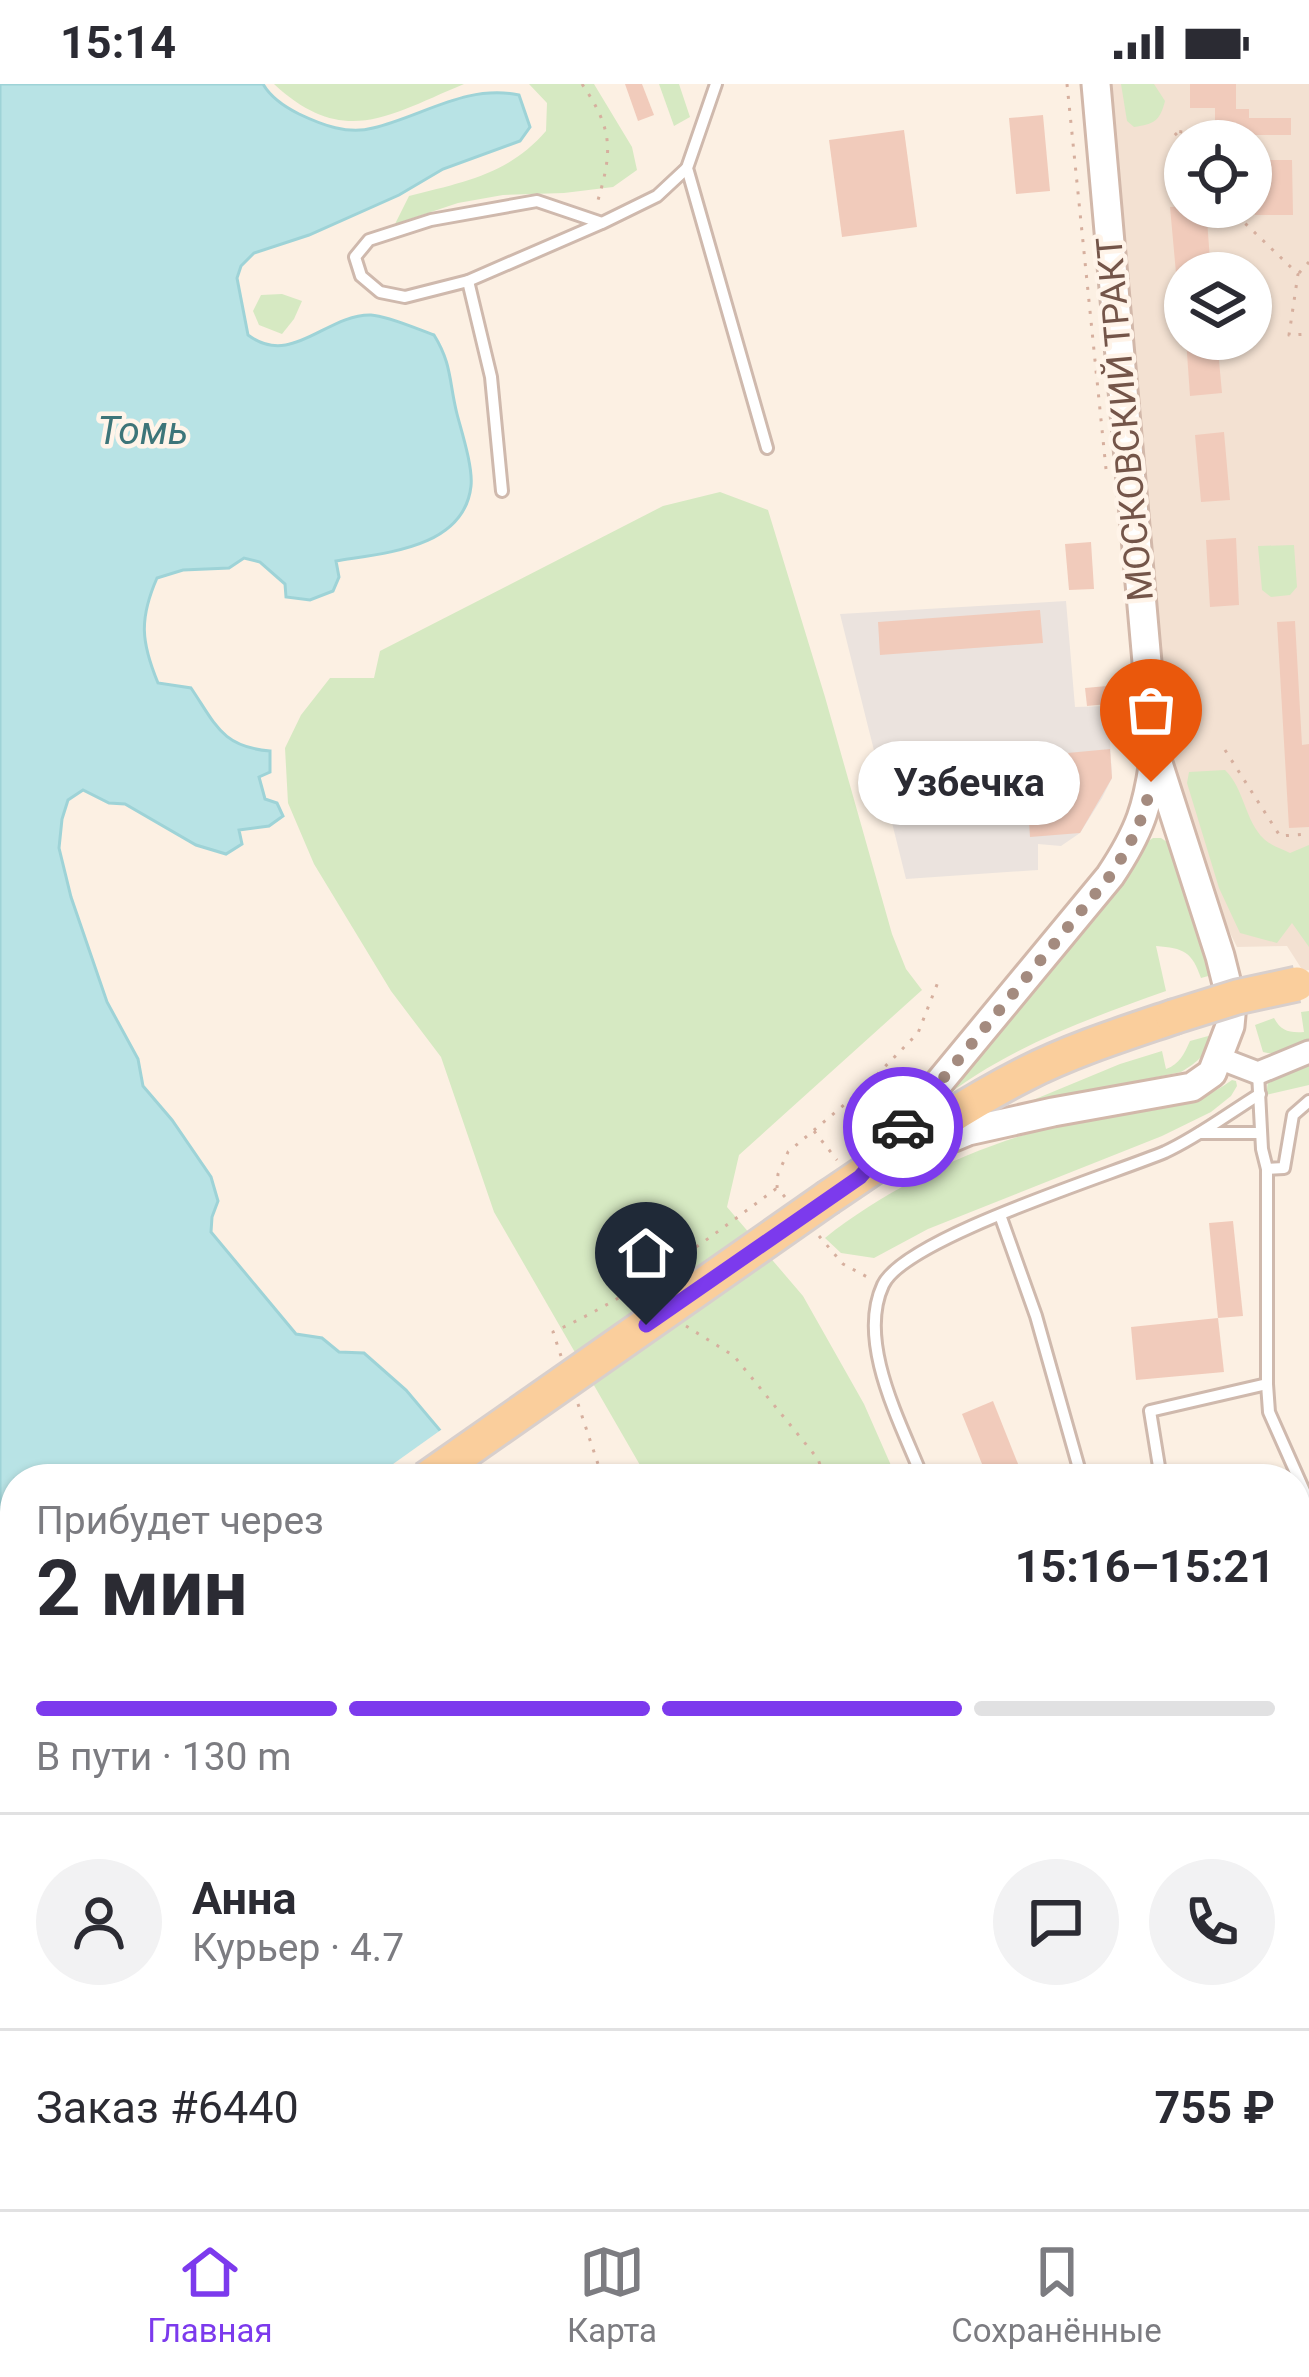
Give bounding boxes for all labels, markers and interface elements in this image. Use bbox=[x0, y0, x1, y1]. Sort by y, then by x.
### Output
text: 15:14 bbox=[60, 16, 176, 69]
map controls bbox=[1164, 120, 1272, 360]
button: locate bbox=[1164, 120, 1272, 228]
street label: МОСКОВСКИЙ ТРАКТ bbox=[1088, 235, 1162, 603]
button: layers bbox=[1164, 252, 1272, 360]
water label: Томь bbox=[98, 408, 188, 454]
pin bbox=[1100, 659, 1202, 782]
icon: bag bbox=[1118, 677, 1184, 743]
callout: Узбечка bbox=[857, 740, 1079, 824]
text: Узбечка bbox=[893, 760, 1045, 806]
courier bbox=[843, 1067, 963, 1187]
icon: car bbox=[870, 1094, 936, 1160]
pin bbox=[595, 1202, 697, 1325]
icon: home bbox=[613, 1220, 679, 1286]
text: Прибудет через bbox=[36, 1498, 324, 1544]
text: 15:16–15:21 bbox=[1015, 1540, 1275, 1593]
text: 2 мин bbox=[36, 1543, 248, 1634]
text: В пути · 130 m bbox=[36, 1734, 291, 1780]
button: person bbox=[36, 1859, 162, 1985]
button: chat bbox=[993, 1859, 1119, 1985]
button: phone bbox=[1149, 1859, 1275, 1985]
text: Анна bbox=[192, 1872, 297, 1925]
text: Курьер · 4.7 bbox=[192, 1925, 404, 1971]
text: Заказ #6440 bbox=[36, 2081, 299, 2134]
text: 755 ₽ bbox=[1155, 2081, 1275, 2134]
tab: Главная bbox=[147, 2239, 273, 2350]
tab: Карта bbox=[567, 2239, 657, 2350]
tab: Сохранённые bbox=[951, 2239, 1162, 2350]

